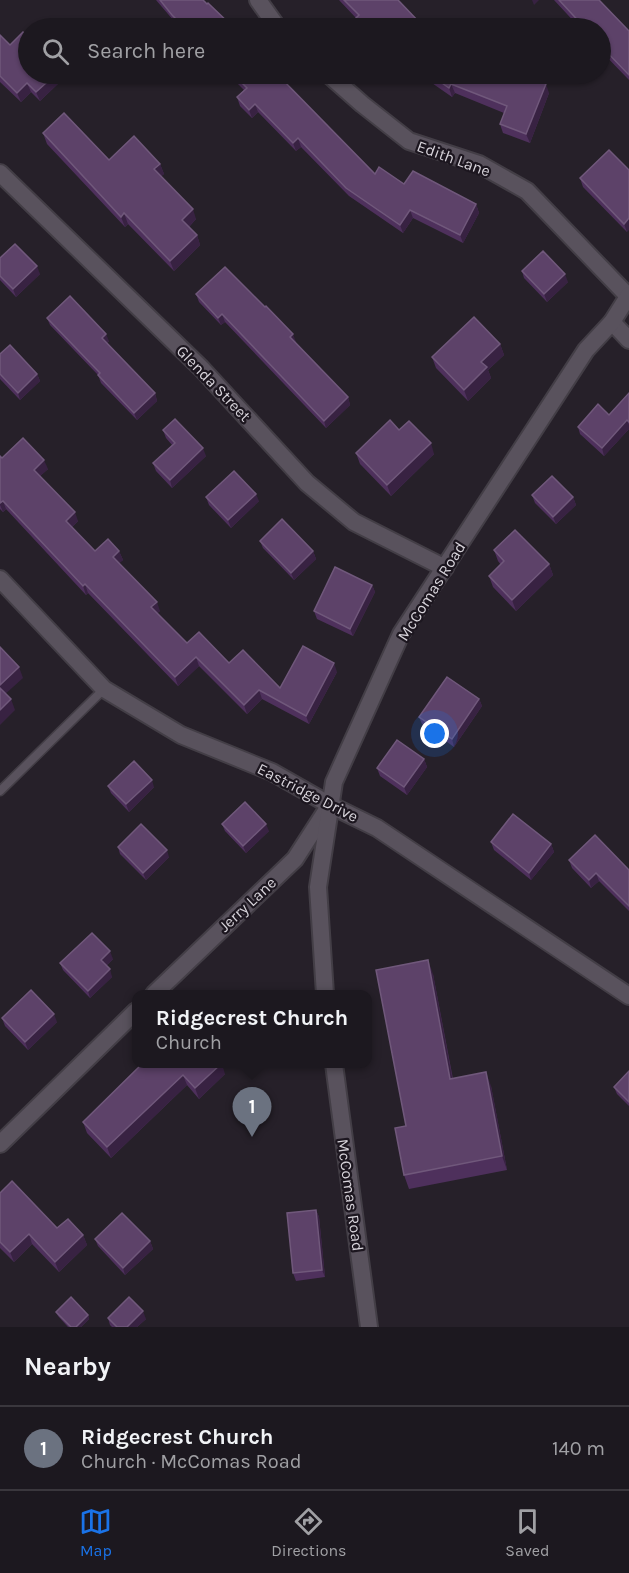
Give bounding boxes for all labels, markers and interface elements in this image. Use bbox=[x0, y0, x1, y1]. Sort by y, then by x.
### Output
search box bbox=[18, 18, 611, 84]
icon: search bbox=[39, 35, 72, 68]
text: Search here bbox=[87, 38, 205, 64]
street label: Edith Lane bbox=[414, 136, 493, 181]
street label: Glenda Street bbox=[173, 341, 255, 425]
street label: McComas Road bbox=[393, 538, 469, 644]
your location bbox=[420, 719, 449, 748]
street label: Eastridge Drive bbox=[254, 759, 361, 826]
street label: Jerry Lane bbox=[215, 873, 280, 936]
popup bbox=[132, 990, 372, 1068]
text: Ridgecrest Church bbox=[156, 1005, 348, 1031]
text: Church bbox=[156, 1031, 222, 1054]
pin: 1 bbox=[232, 1088, 272, 1137]
street label: McComas Road bbox=[333, 1138, 368, 1252]
text: Nearby bbox=[24, 1351, 111, 1382]
text: Ridgecrest Church bbox=[81, 1424, 274, 1450]
text: 1 bbox=[40, 1437, 47, 1460]
text: 140 m bbox=[552, 1437, 605, 1460]
text: Church · McComas Road bbox=[81, 1450, 302, 1473]
tab: Map bbox=[79, 1505, 112, 1560]
tab: Directions bbox=[271, 1505, 346, 1560]
tab: Saved bbox=[505, 1505, 550, 1560]

